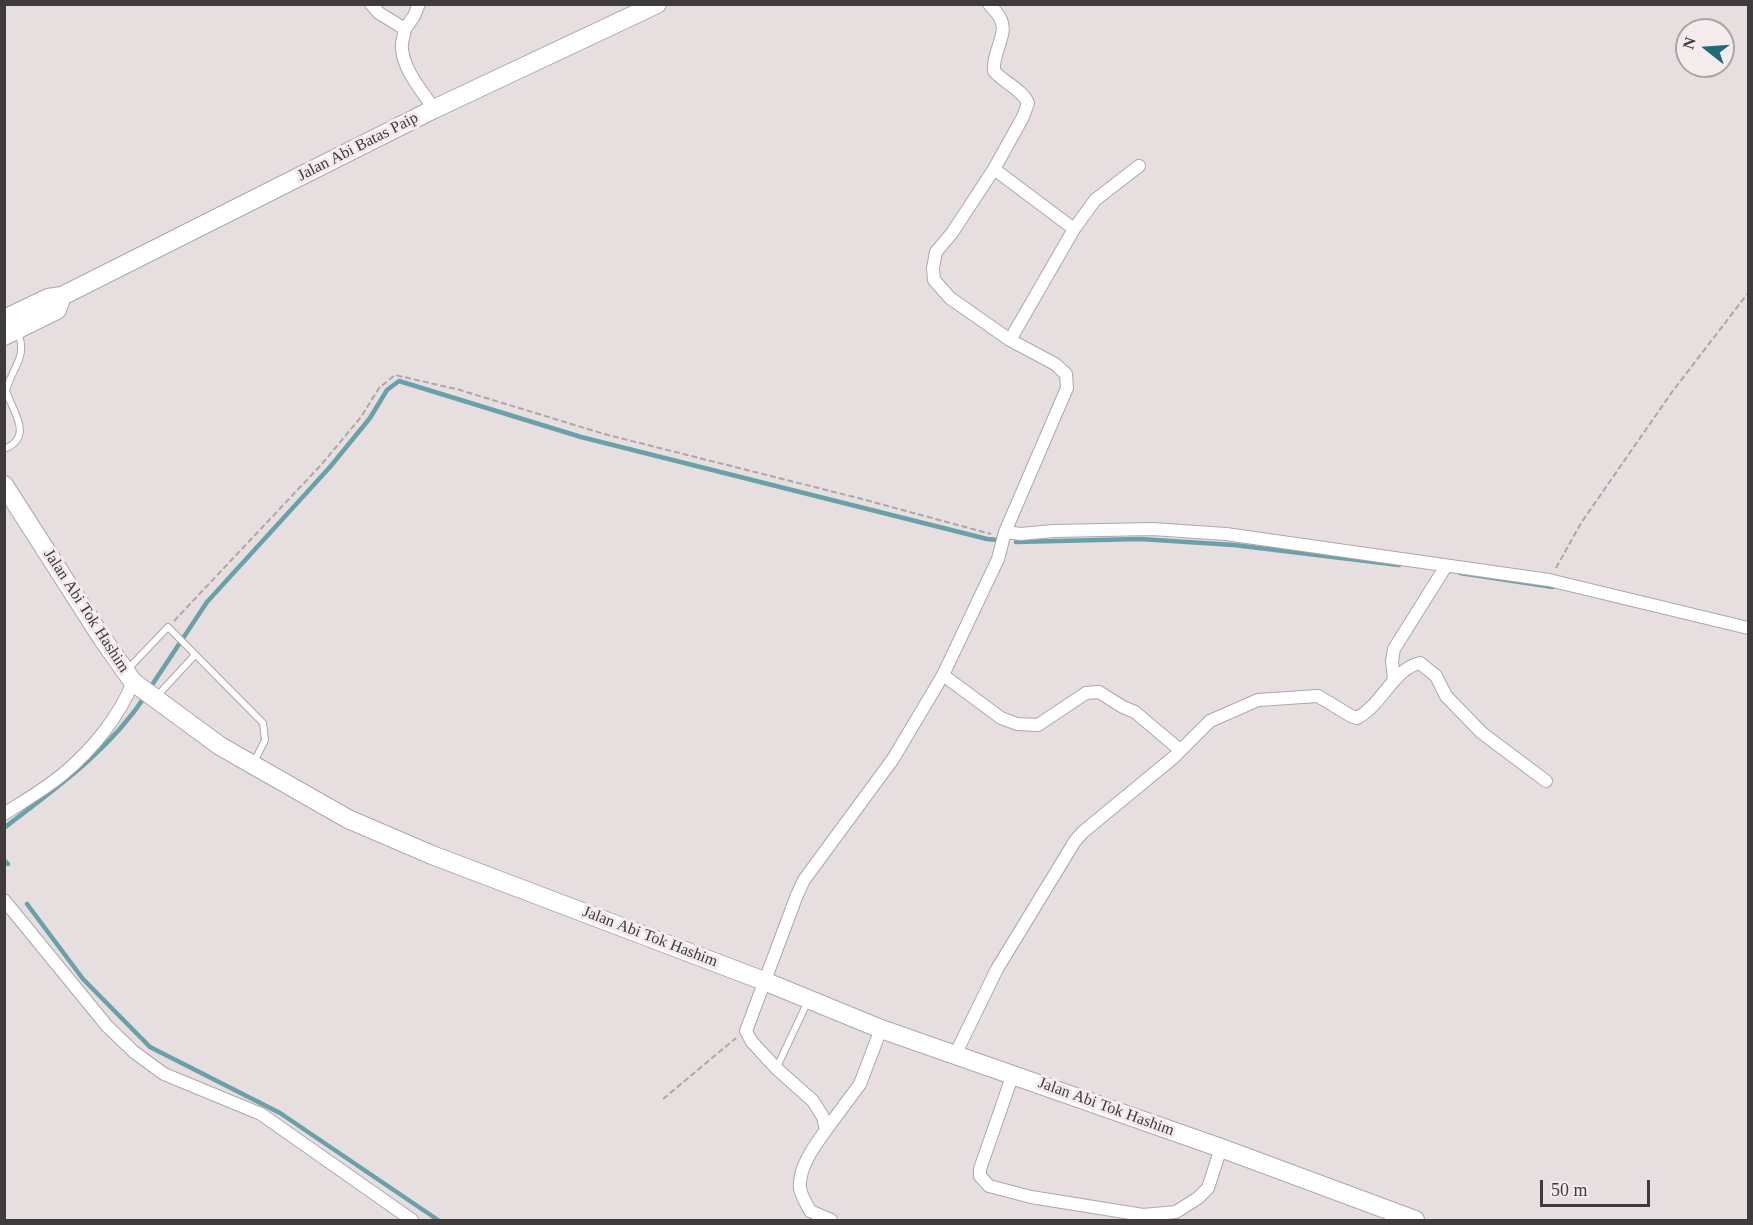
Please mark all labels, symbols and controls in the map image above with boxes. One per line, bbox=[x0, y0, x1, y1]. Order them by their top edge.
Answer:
north arrow bbox=[1675, 18, 1735, 78]
text: N bbox=[1679, 35, 1699, 51]
street label: Jalan Abi Batas Paip bbox=[294, 108, 422, 186]
street label: Jalan Abi Tok Hashim bbox=[39, 546, 133, 676]
street label: Jalan Abi Tok Hashim bbox=[580, 902, 720, 972]
street label: Jalan Abi Tok Hashim bbox=[1035, 1073, 1177, 1141]
scale bar bbox=[1543, 1168, 1652, 1206]
text: 50 m bbox=[1551, 1180, 1588, 1200]

